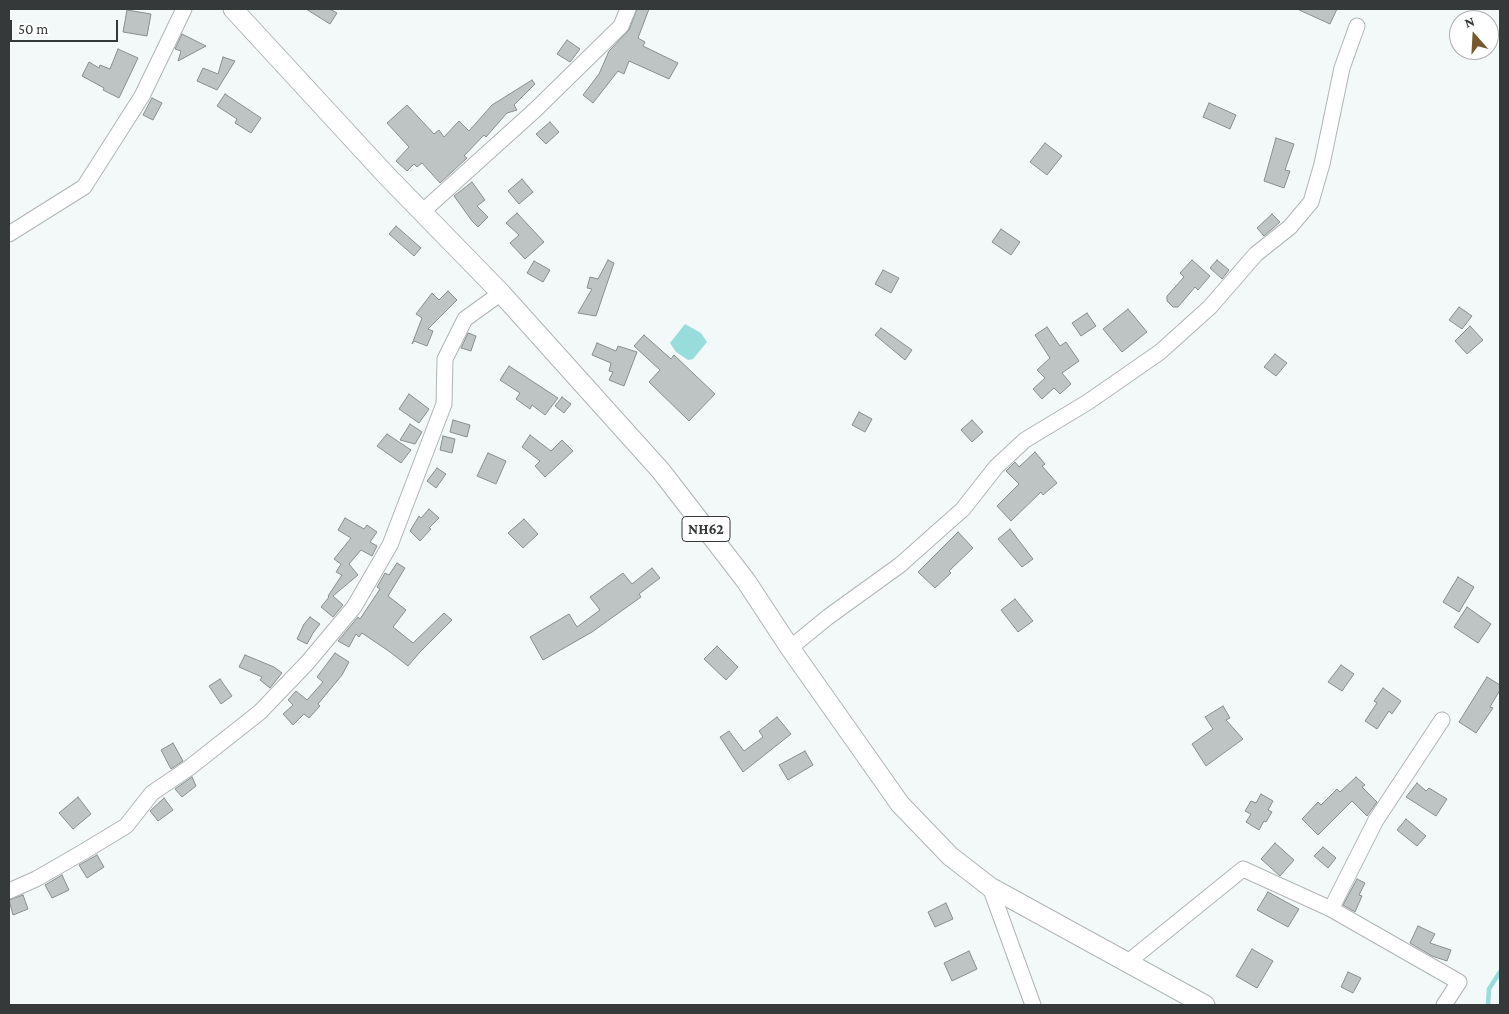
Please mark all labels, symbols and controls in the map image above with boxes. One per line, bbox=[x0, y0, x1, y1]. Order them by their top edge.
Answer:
scale bar bbox=[12, 10, 120, 42]
north arrow bbox=[1449, 10, 1499, 60]
text: N bbox=[1462, 13, 1477, 31]
text: 50 m bbox=[18, 21, 48, 37]
road number: NH62 bbox=[682, 516, 730, 542]

